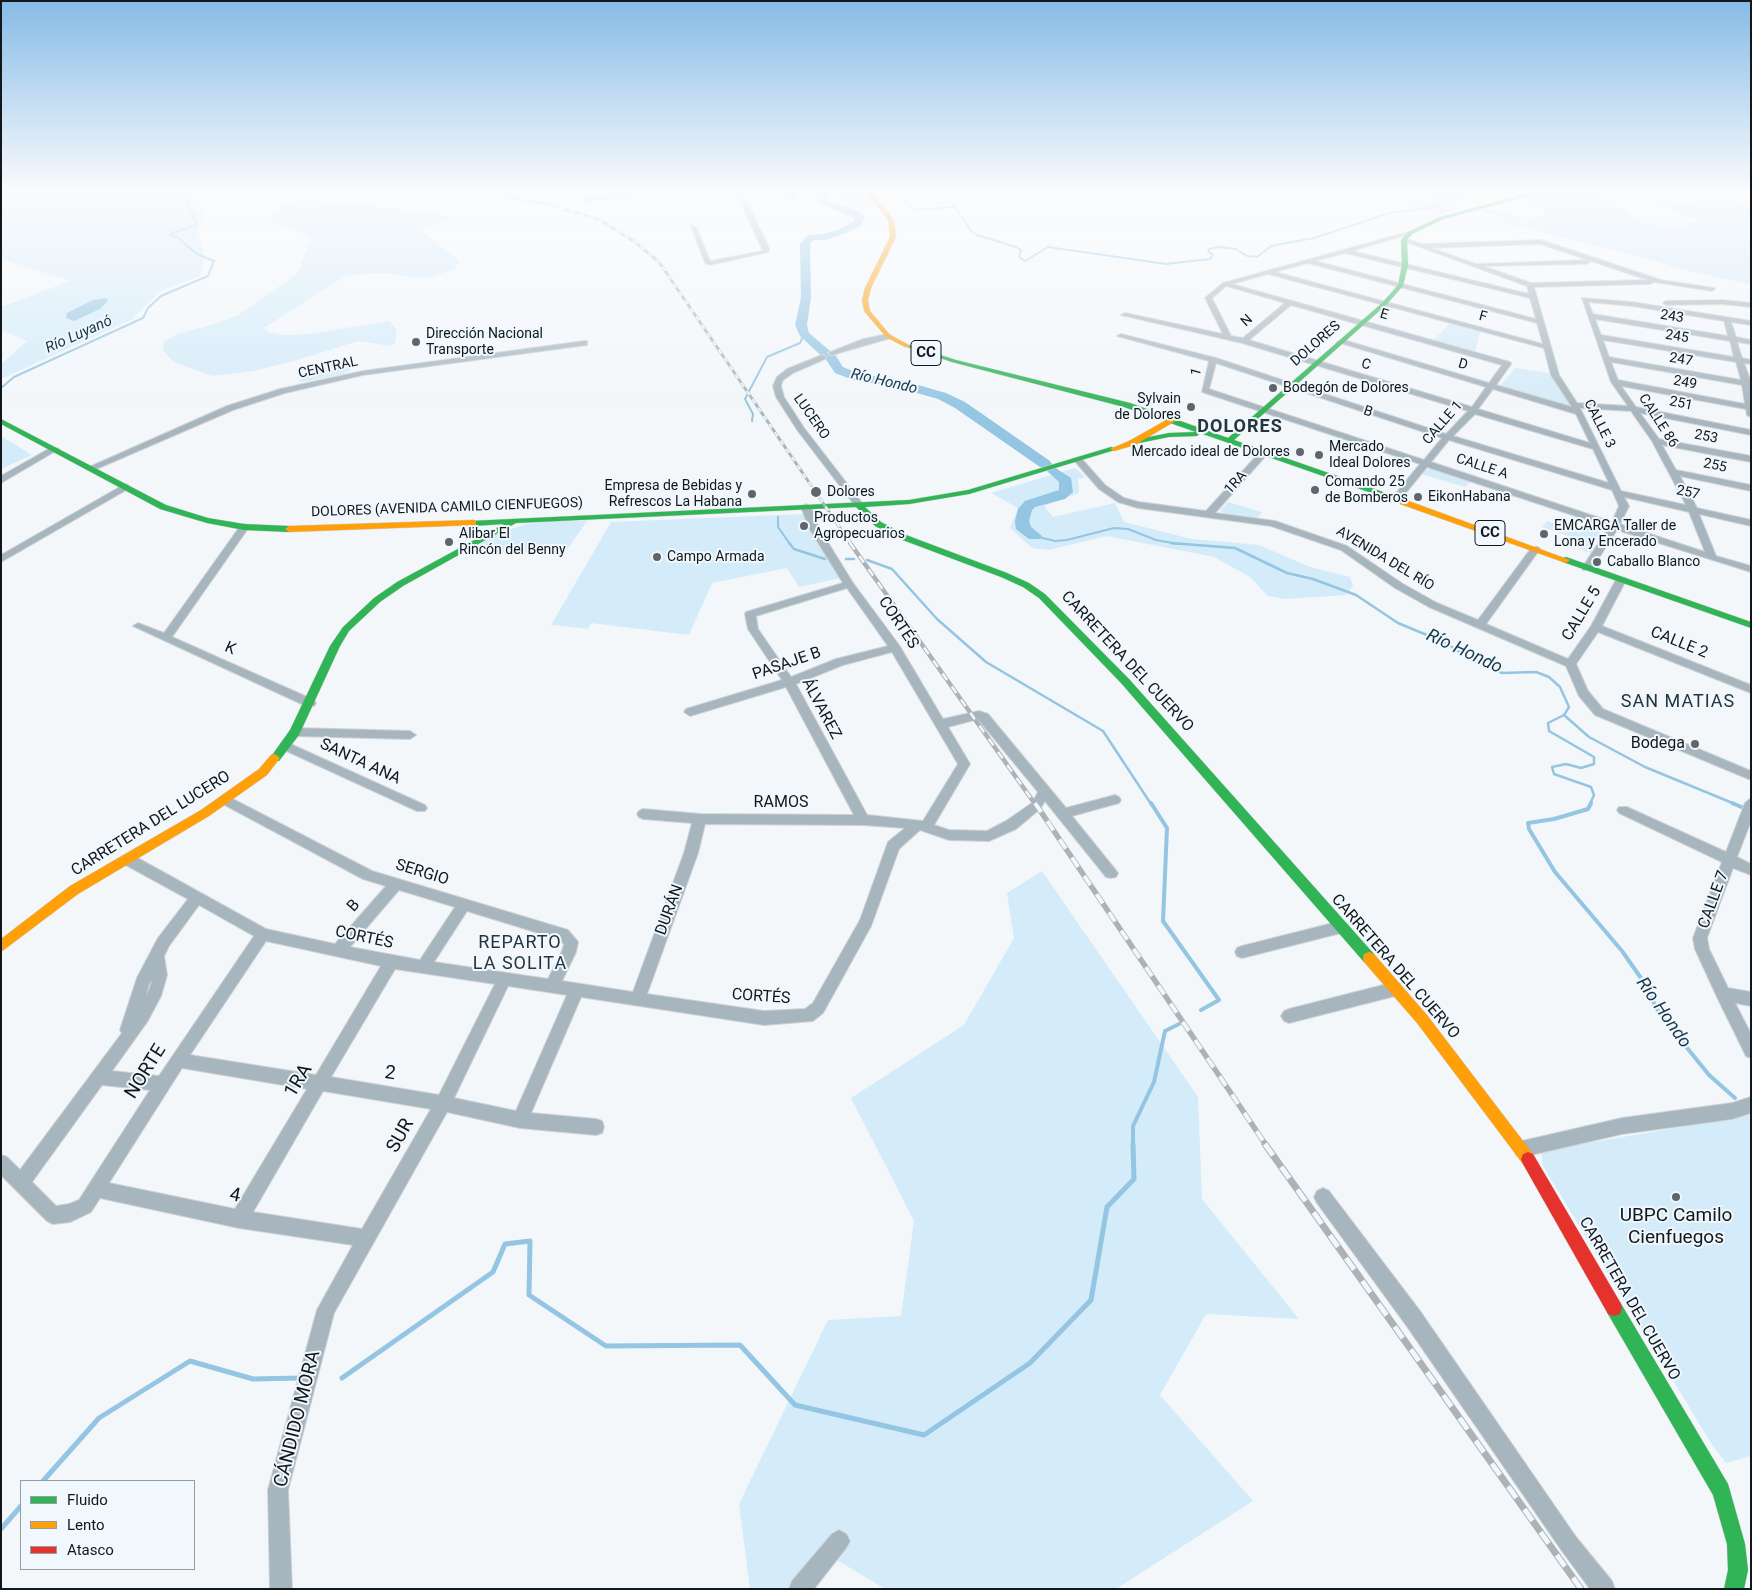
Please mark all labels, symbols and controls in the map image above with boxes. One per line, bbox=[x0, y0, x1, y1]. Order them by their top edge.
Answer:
street label: E bbox=[1378, 306, 1390, 324]
street label: 243 bbox=[1659, 307, 1685, 327]
street label: F bbox=[1477, 308, 1489, 326]
street label: N bbox=[1238, 311, 1256, 331]
water label: Río Luyanó bbox=[43, 312, 115, 358]
street label: DOLORES bbox=[1288, 318, 1344, 370]
place label: Dirección Nacional Transporte bbox=[426, 326, 543, 358]
street label: 245 bbox=[1664, 327, 1690, 347]
marker: Dirección Nacional Transporte bbox=[410, 336, 422, 348]
road number: CC bbox=[911, 340, 941, 366]
street label: 247 bbox=[1668, 350, 1694, 370]
street label: CENTRAL bbox=[297, 353, 359, 383]
street label: C bbox=[1359, 356, 1373, 374]
street label: D bbox=[1456, 356, 1470, 374]
water label: Río Hondo bbox=[849, 366, 919, 398]
street label: 1 bbox=[1188, 366, 1206, 378]
street label: 249 bbox=[1672, 373, 1698, 393]
place label: Bodegón de Dolores bbox=[1283, 380, 1409, 396]
marker: Bodegón de Dolores bbox=[1267, 382, 1279, 394]
street label: LUCERO bbox=[789, 391, 833, 443]
place label: Sylvain de Dolores bbox=[1114, 391, 1181, 424]
street label: CALLE 86 bbox=[1634, 391, 1682, 451]
street label: 251 bbox=[1668, 393, 1694, 415]
street label: CALLE 3 bbox=[1580, 397, 1618, 451]
street label: CALLE 1 bbox=[1419, 398, 1467, 448]
marker: Sylvain de Dolores bbox=[1185, 401, 1197, 413]
street label: B bbox=[1361, 403, 1375, 421]
district label: DOLORES bbox=[1196, 416, 1284, 438]
street label: 253 bbox=[1693, 427, 1719, 447]
place label: Mercado Ideal Dolores bbox=[1329, 439, 1410, 472]
place label: Mercado ideal de Dolores bbox=[1132, 444, 1290, 460]
marker: Mercado ideal de Dolores bbox=[1294, 446, 1306, 458]
marker: Mercado Ideal Dolores bbox=[1313, 449, 1325, 461]
street label: CALLE A bbox=[1454, 451, 1510, 483]
street label: 255 bbox=[1702, 455, 1728, 477]
street label: 1RA bbox=[1221, 468, 1251, 498]
place label: Comando 25 de Bomberos bbox=[1325, 474, 1408, 507]
place label: Empresa de Bebidas y Refrescos La Habana bbox=[605, 478, 742, 511]
street label: 257 bbox=[1675, 482, 1701, 504]
place label: Dolores bbox=[827, 484, 875, 500]
marker: Comando 25 de Bomberos bbox=[1309, 484, 1321, 496]
marker: Dolores bbox=[809, 485, 823, 499]
marker: Empresa de Bebidas y Refrescos La Habana bbox=[746, 488, 758, 500]
place label: EikonHabana bbox=[1428, 489, 1511, 505]
marker: EikonHabana bbox=[1412, 491, 1424, 503]
street label: DOLORES (AVENIDA CAMILO CIENFUEGOS) bbox=[311, 495, 583, 521]
place label: Productos Agropecuarios bbox=[814, 510, 905, 542]
place label: EMCARGA Taller de Lona y Encerado bbox=[1554, 518, 1676, 550]
marker: Productos Agropecuarios bbox=[798, 520, 810, 532]
road number: CC bbox=[1475, 520, 1505, 546]
street label: AVENIDA DEL RÍO bbox=[1333, 523, 1437, 595]
place label: Alibar El Rincón del Benny bbox=[459, 526, 566, 558]
marker: EMCARGA Taller de Lona y Encerado bbox=[1538, 528, 1550, 540]
marker: Alibar El Rincón del Benny bbox=[443, 536, 455, 548]
place label: Campo Armada bbox=[667, 549, 765, 565]
marker: Campo Armada bbox=[651, 551, 663, 563]
place label: Caballo Blanco bbox=[1607, 554, 1700, 570]
marker: Caballo Blanco bbox=[1591, 556, 1603, 568]
street label: CALLE 5 bbox=[1558, 583, 1606, 645]
street label: CARRETERA DEL CUERVO bbox=[1057, 588, 1197, 736]
street label: CORTÉS bbox=[874, 593, 922, 653]
street label: CALLE 2 bbox=[1648, 623, 1710, 663]
water label: Río Hondo bbox=[1423, 625, 1505, 679]
street label: K bbox=[222, 638, 238, 660]
street label: PASAJE B bbox=[750, 643, 824, 685]
street label: ÁLVAREZ bbox=[797, 675, 845, 743]
district label: SAN MATIAS bbox=[1620, 691, 1736, 713]
place label: Bodega bbox=[1631, 734, 1685, 754]
street label: SANTA ANA bbox=[317, 735, 403, 789]
marker: Bodega bbox=[1689, 738, 1701, 750]
street label: CARRETERA DEL LUCERO bbox=[68, 767, 234, 881]
street label: RAMOS bbox=[754, 793, 808, 813]
street label: SERGIO bbox=[393, 856, 451, 890]
street label: CALLE 7 bbox=[1695, 868, 1733, 932]
street label: DURÁN bbox=[652, 882, 688, 938]
street label: CARRETERA DEL CUERVO bbox=[1327, 891, 1463, 1043]
street label: B bbox=[343, 896, 365, 916]
street label: CORTÉS bbox=[333, 922, 395, 954]
district label: REPARTO LA SOLITA bbox=[472, 932, 568, 974]
water label: Río Hondo bbox=[1631, 974, 1695, 1052]
street label: CORTÉS bbox=[731, 985, 791, 1009]
street label: NORTE bbox=[121, 1041, 171, 1103]
street label: 1RA bbox=[280, 1060, 318, 1102]
street label: 2 bbox=[383, 1062, 397, 1086]
street label: SUR bbox=[382, 1115, 420, 1157]
street label: 4 bbox=[228, 1184, 242, 1208]
marker: UBPC Camilo Cienfuegos bbox=[1670, 1191, 1682, 1203]
place label: UBPC Camilo Cienfuegos bbox=[1620, 1205, 1732, 1249]
street label: CARRETERA DEL CUERVO bbox=[1574, 1214, 1684, 1384]
street label: CÁNDIDO MORA bbox=[270, 1348, 326, 1490]
legend bbox=[20, 1480, 195, 1570]
text: Fluido bbox=[67, 1491, 108, 1509]
text: Lento bbox=[67, 1516, 105, 1534]
text: Atasco bbox=[67, 1541, 114, 1559]

